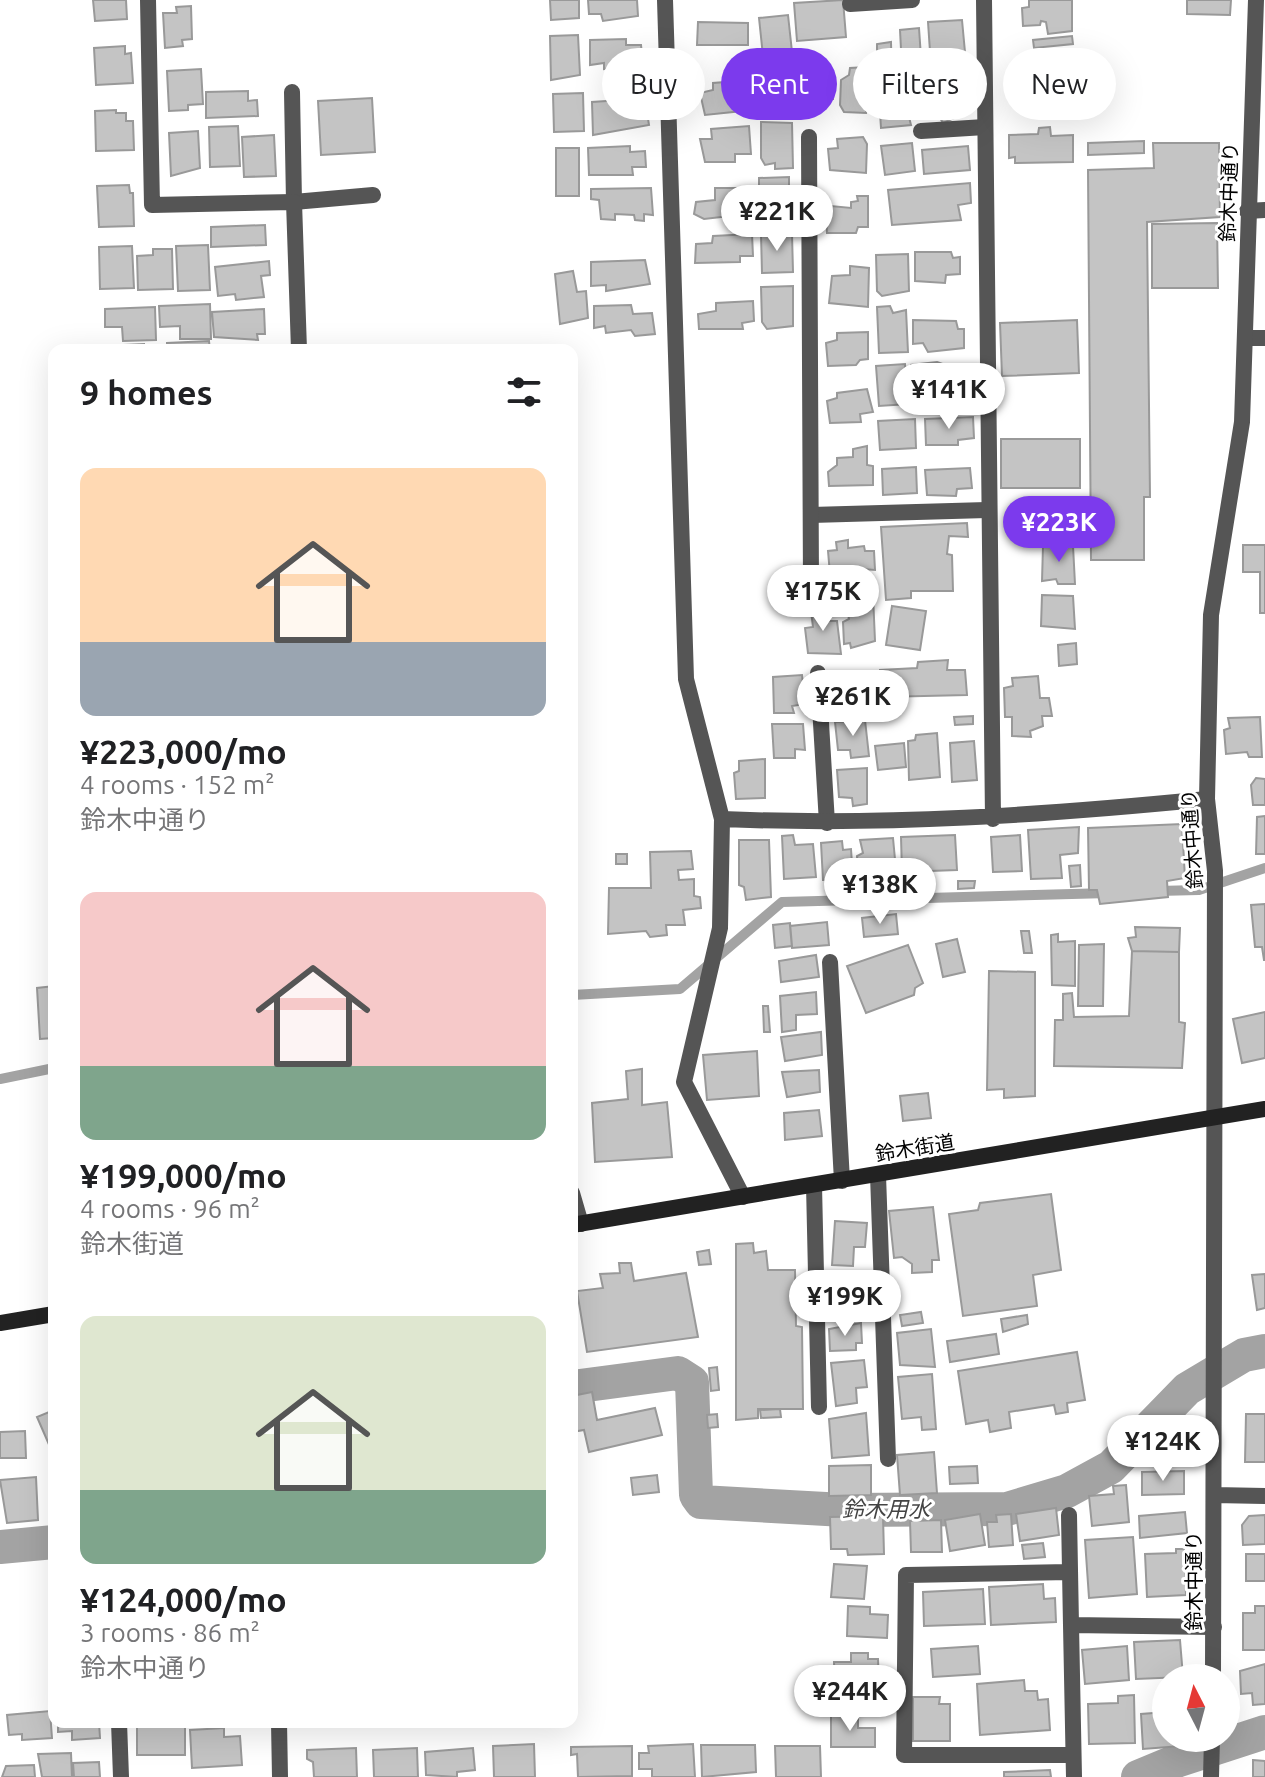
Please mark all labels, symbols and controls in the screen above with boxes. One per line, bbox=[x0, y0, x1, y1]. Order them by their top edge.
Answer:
chip: Buy bbox=[602, 48, 705, 120]
chip: Rent bbox=[721, 48, 837, 120]
chip: Filters bbox=[853, 48, 987, 120]
chip: New bbox=[1003, 48, 1116, 120]
street label: 鈴木中通り bbox=[1215, 142, 1242, 242]
pin: ¥221K bbox=[721, 185, 833, 253]
text: ¥221K bbox=[739, 196, 815, 225]
pin: ¥141K bbox=[893, 363, 1005, 431]
icon: filters bbox=[502, 370, 546, 414]
text: 9 homes bbox=[80, 373, 213, 411]
text: ¥141K bbox=[911, 374, 987, 403]
pin: ¥223K bbox=[1003, 496, 1115, 564]
text: ¥223K bbox=[1021, 507, 1097, 536]
icon: home bbox=[241, 520, 385, 664]
pin: ¥175K bbox=[767, 565, 879, 633]
text: ¥175K bbox=[785, 576, 861, 605]
pin: ¥261K bbox=[797, 670, 909, 738]
text: ¥261K bbox=[815, 681, 891, 710]
text: ¥223,000/mo bbox=[80, 732, 287, 770]
text: 4 rooms · 152 m² bbox=[80, 770, 275, 799]
street label: 鈴木中通り bbox=[1177, 788, 1206, 890]
text: 鈴木中通り bbox=[80, 805, 210, 834]
pin: ¥138K bbox=[824, 858, 936, 926]
text: ¥138K bbox=[842, 869, 918, 898]
icon: home bbox=[241, 944, 385, 1088]
street label: 鈴木街道 bbox=[874, 1130, 956, 1165]
text: ¥199,000/mo bbox=[80, 1156, 287, 1194]
text: 4 rooms · 96 m² bbox=[80, 1194, 260, 1223]
text: 鈴木街道 bbox=[80, 1229, 184, 1258]
pin: ¥199K bbox=[789, 1270, 901, 1338]
text: ¥199K bbox=[807, 1281, 883, 1310]
icon: home bbox=[241, 1368, 385, 1512]
pin: ¥124K bbox=[1107, 1415, 1219, 1483]
text: ¥124K bbox=[1125, 1426, 1201, 1455]
water label: 鈴木用水 bbox=[842, 1496, 932, 1521]
street label: 鈴木中通り bbox=[1182, 1531, 1205, 1631]
text: ¥124,000/mo bbox=[80, 1580, 287, 1618]
text: 3 rooms · 86 m² bbox=[80, 1618, 260, 1647]
text: 鈴木中通り bbox=[80, 1653, 210, 1682]
north arrow bbox=[1152, 1664, 1240, 1752]
map controls bbox=[1152, 1664, 1240, 1752]
pin: ¥244K bbox=[794, 1665, 906, 1733]
text: ¥244K bbox=[812, 1676, 888, 1705]

